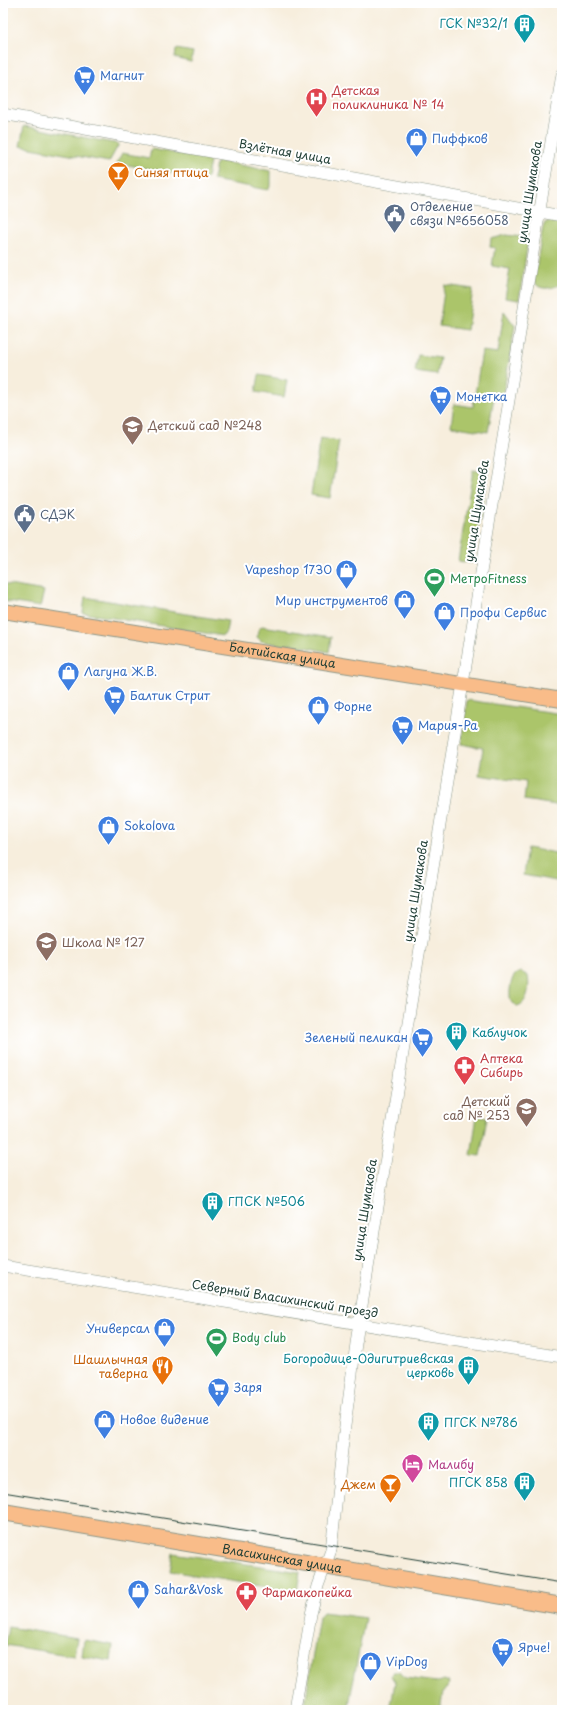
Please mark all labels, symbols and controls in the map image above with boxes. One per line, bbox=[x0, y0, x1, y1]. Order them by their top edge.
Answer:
building icon: ГСК №32/1 bbox=[511, 11, 537, 44]
place label: ГСК №32/1 bbox=[440, 14, 508, 32]
supermarket icon: Магнит bbox=[71, 63, 97, 96]
place label: Магнит bbox=[100, 66, 145, 84]
place label: Детская поликлиника № 14 bbox=[331, 81, 445, 113]
hospital icon: Детская поликлиника № 14 bbox=[304, 85, 330, 118]
shop icon: Пиффков bbox=[403, 126, 429, 159]
place label: Пиффков bbox=[432, 129, 488, 147]
street label: Взлётная улица bbox=[238, 134, 333, 168]
street label: улица Шумакова bbox=[512, 139, 546, 244]
bar icon: Синяя птица bbox=[105, 160, 131, 193]
place label: Синяя птица bbox=[134, 163, 209, 181]
place label: Отделение связи №656058 bbox=[410, 197, 509, 229]
public building icon: Отделение связи №656058 bbox=[382, 201, 408, 234]
supermarket icon: Монетка bbox=[427, 384, 453, 417]
place label: Монетка bbox=[456, 387, 508, 405]
school or university icon: Детский сад №248 bbox=[119, 413, 145, 446]
place label: Детский сад №248 bbox=[147, 416, 262, 434]
street label: улица Шумакова bbox=[459, 458, 493, 563]
public building icon: СДЭК bbox=[12, 502, 38, 535]
place label: СДЭК bbox=[40, 505, 75, 523]
shop icon: Vapeshop 1730 bbox=[334, 557, 360, 590]
place label: Vapeshop 1730 bbox=[245, 560, 332, 578]
sports icon: МетроFitness bbox=[421, 566, 447, 599]
place label: МетроFitness bbox=[450, 569, 527, 587]
shop icon: Мир инструментов bbox=[391, 588, 417, 621]
place label: Мир инструментов bbox=[275, 591, 388, 609]
shop icon: Профи Сервис bbox=[431, 600, 457, 633]
place label: Профи Сервис bbox=[460, 603, 547, 621]
street label: Балтийская улица bbox=[228, 637, 338, 672]
shop icon: Лагуна Ж.В. bbox=[56, 659, 82, 692]
place label: Лагуна Ж.В. bbox=[84, 662, 157, 680]
supermarket icon: Балтик Стрит bbox=[101, 683, 127, 716]
place label: Балтик Стрит bbox=[130, 686, 211, 704]
shop icon: Форне bbox=[306, 694, 332, 727]
place label: Форне bbox=[334, 697, 372, 715]
supermarket icon: Мария-Ра bbox=[390, 713, 416, 746]
place label: Мария-Ра bbox=[418, 716, 478, 734]
shop icon: Sokolova bbox=[95, 813, 121, 846]
place label: Sokolova bbox=[124, 816, 176, 834]
street label: улица Шумакова bbox=[398, 838, 432, 943]
school or university icon: Школа № 127 bbox=[33, 930, 59, 963]
place label: Школа № 127 bbox=[62, 933, 145, 951]
building icon: Каблучок bbox=[443, 1020, 469, 1053]
place label: Каблучок bbox=[472, 1023, 528, 1041]
supermarket icon: Зеленый пеликан bbox=[410, 1025, 436, 1058]
place label: Зеленый пеликан bbox=[305, 1028, 408, 1046]
place label: Аптека Сибирь bbox=[480, 1049, 524, 1081]
pharmacy icon: Аптека Сибирь bbox=[451, 1053, 477, 1086]
place label: Детский сад № 253 bbox=[443, 1092, 510, 1124]
school or university icon: Детский сад № 253 bbox=[513, 1096, 539, 1129]
street label: улица Шумакова bbox=[347, 1157, 381, 1262]
building icon: ГПСК №506 bbox=[199, 1189, 225, 1222]
place label: ГПСК №506 bbox=[228, 1192, 305, 1210]
street label: Северный Власихинский проезд bbox=[191, 1274, 380, 1322]
shop icon: Универсал bbox=[152, 1316, 178, 1349]
place label: Универсал bbox=[86, 1319, 150, 1337]
sports icon: Body club bbox=[204, 1325, 230, 1358]
place label: Body club bbox=[232, 1328, 286, 1346]
place label: Богородице-Одигитриевская церковь bbox=[283, 1349, 454, 1381]
place label: Шашлычная таверна bbox=[73, 1350, 149, 1382]
building icon: Богородице-Одигитриевская церковь bbox=[456, 1353, 482, 1386]
restaurant icon: Шашлычная таверна bbox=[150, 1354, 176, 1387]
supermarket icon: Заря bbox=[206, 1375, 232, 1408]
place label: Заря bbox=[234, 1378, 262, 1396]
shop icon: Новое видение bbox=[92, 1407, 118, 1440]
place label: Новое видение bbox=[120, 1410, 209, 1428]
building icon: ПГСК №786 bbox=[416, 1410, 442, 1443]
place label: ПГСК №786 bbox=[444, 1413, 518, 1431]
hotel icon: Малибу bbox=[400, 1452, 426, 1485]
place label: Малибу bbox=[428, 1455, 474, 1473]
building icon: ПГСК 858 bbox=[511, 1470, 537, 1503]
bar icon: Джем bbox=[378, 1472, 404, 1505]
place label: ПГСК 858 bbox=[449, 1473, 508, 1491]
place label: Джем bbox=[340, 1475, 376, 1493]
street label: Власихинская улица bbox=[221, 1539, 344, 1577]
shop icon: Sahar&Vosk bbox=[126, 1577, 152, 1610]
place label: Sahar&Vosk bbox=[154, 1580, 223, 1598]
pharmacy icon: Фармакопейка bbox=[234, 1580, 260, 1613]
place label: Фармакопейка bbox=[262, 1583, 352, 1601]
supermarket icon: Ярче! bbox=[489, 1635, 515, 1668]
place label: Ярче! bbox=[517, 1638, 550, 1656]
shop icon: VipDog bbox=[357, 1649, 383, 1682]
place label: VipDog bbox=[386, 1652, 428, 1670]

